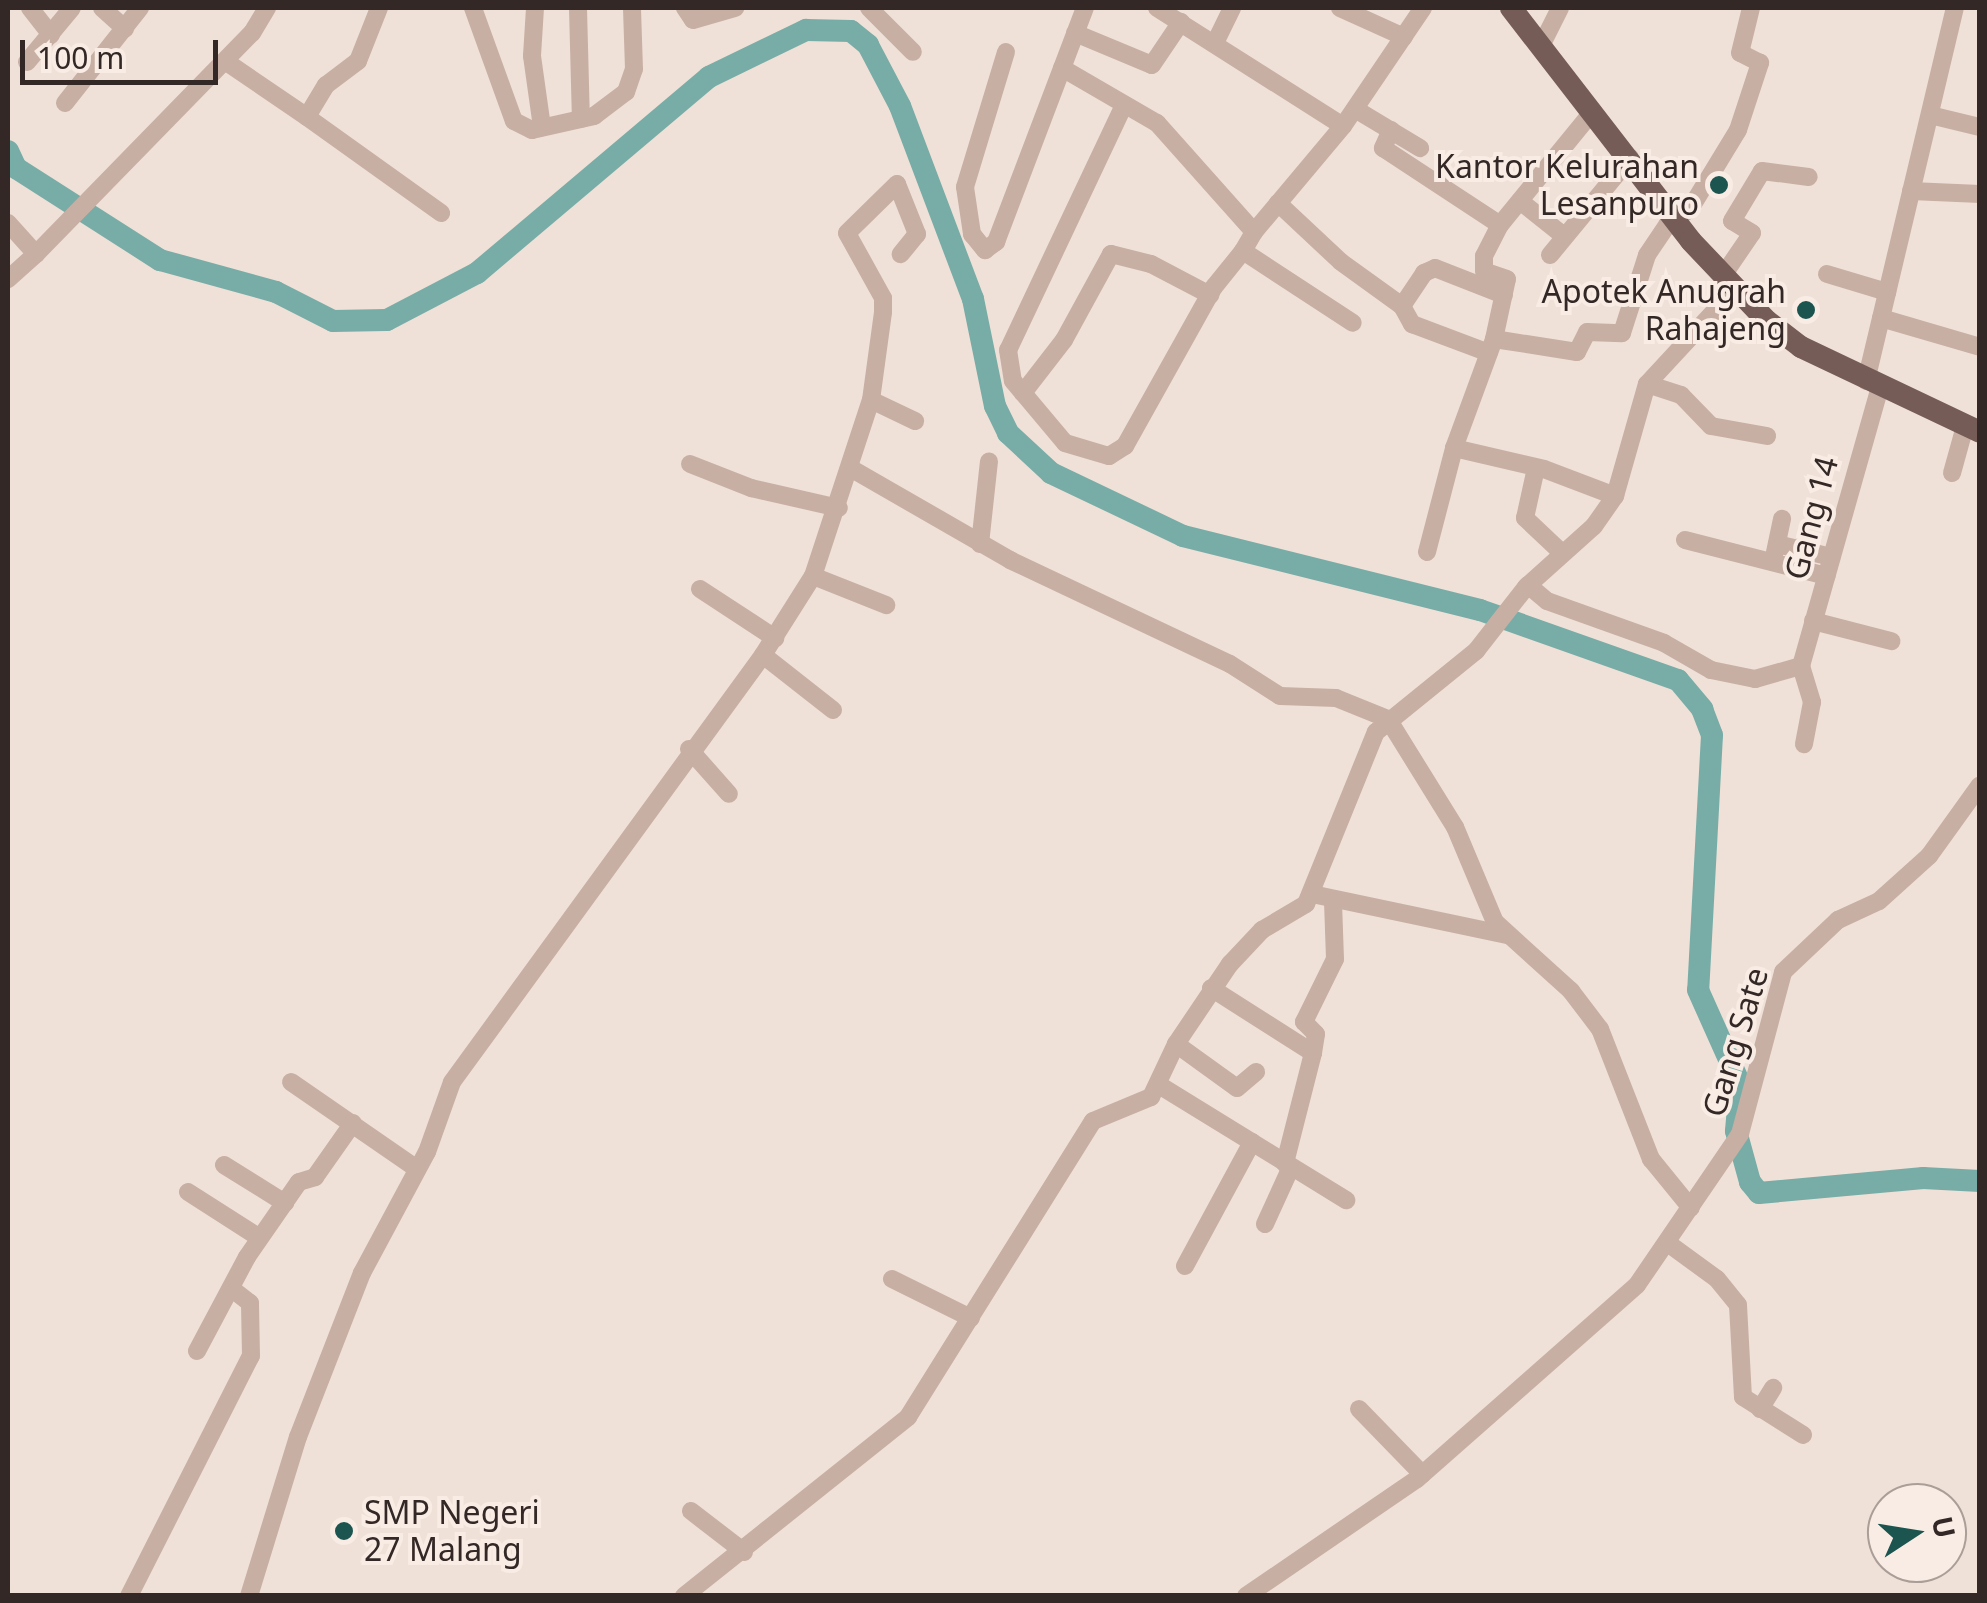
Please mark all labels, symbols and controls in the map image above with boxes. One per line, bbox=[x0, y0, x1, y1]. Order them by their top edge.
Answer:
scale bar bbox=[25, 20, 222, 82]
text: 100 m bbox=[37, 37, 124, 78]
place label: Kantor Kelurahan Lesanpuro bbox=[1435, 148, 1699, 223]
marker: Kantor Kelurahan Lesanpuro bbox=[1708, 174, 1730, 196]
place label: Apotek Anugrah Rahajeng bbox=[1542, 273, 1786, 348]
marker: Apotek Anugrah Rahajeng bbox=[1795, 299, 1817, 321]
street label: Gang 14 bbox=[1776, 452, 1846, 584]
street label: Gang Sate bbox=[1694, 963, 1776, 1121]
north arrow bbox=[1867, 1483, 1967, 1583]
place label: SMP Negeri 27 Malang bbox=[364, 1494, 540, 1569]
text: U bbox=[1924, 1513, 1965, 1541]
marker: SMP Negeri 27 Malang bbox=[333, 1520, 355, 1542]

